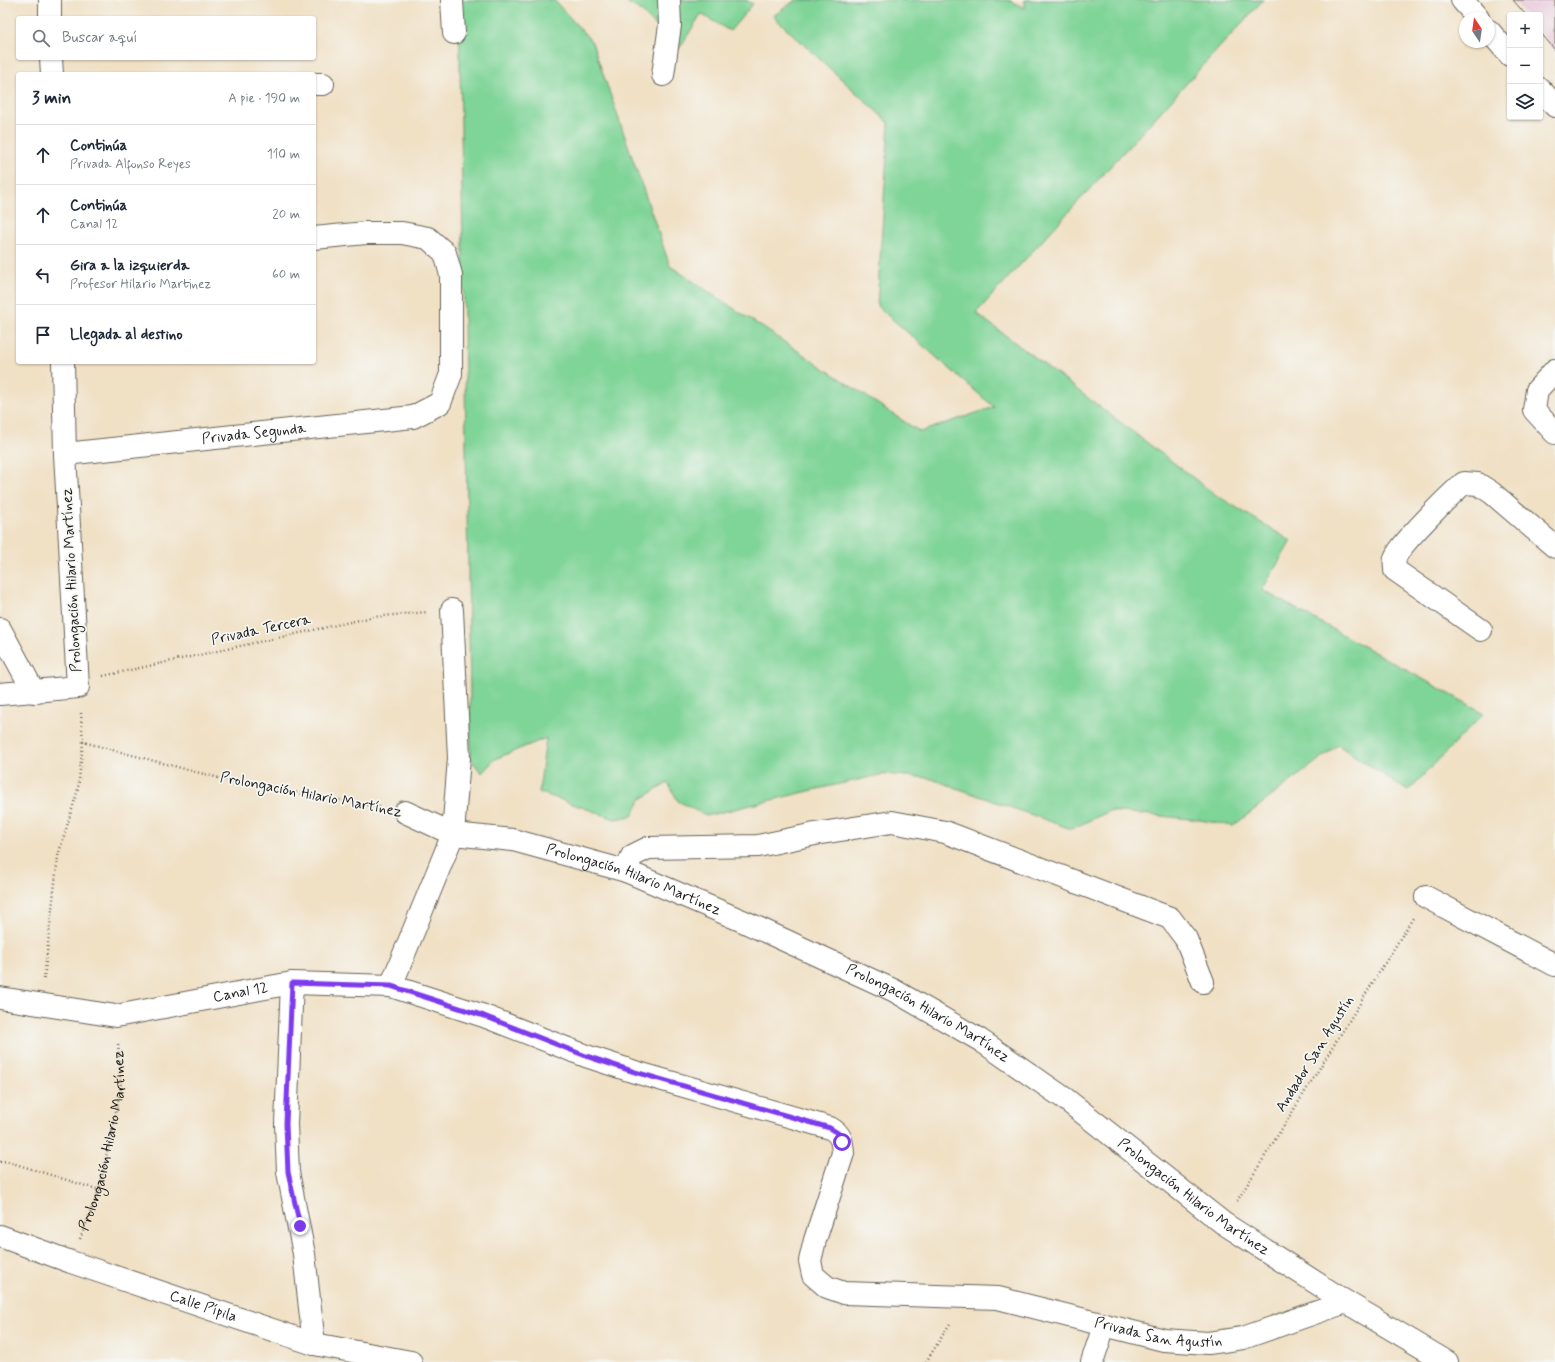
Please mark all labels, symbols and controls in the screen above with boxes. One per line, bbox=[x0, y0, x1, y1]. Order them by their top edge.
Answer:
north arrow bbox=[1459, 12, 1495, 48]
map controls bbox=[1507, 12, 1543, 120]
button: + bbox=[1507, 12, 1543, 48]
search box bbox=[16, 16, 316, 60]
icon: search bbox=[30, 27, 52, 49]
text: Buscar aquí bbox=[62, 28, 137, 48]
button: − bbox=[1507, 48, 1543, 84]
button: layers bbox=[1507, 84, 1543, 120]
text: 3 min bbox=[32, 87, 71, 109]
text: A pie · 190 m bbox=[228, 90, 300, 107]
text: Continúa bbox=[70, 136, 127, 156]
icon: ahead bbox=[32, 144, 54, 166]
text: 110 m bbox=[267, 146, 300, 163]
text: Privada Alfonso Reyes bbox=[70, 156, 191, 173]
text: Continúa bbox=[70, 196, 127, 216]
icon: ahead bbox=[32, 204, 54, 226]
text: 20 m bbox=[272, 206, 300, 223]
text: Canal 12 bbox=[70, 216, 118, 233]
text: Gira a la izquierda bbox=[70, 256, 189, 276]
icon: left bbox=[32, 264, 54, 286]
text: 60 m bbox=[272, 266, 300, 283]
text: Profesor Hilario Martinez bbox=[70, 276, 211, 293]
icon: arrive bbox=[32, 324, 54, 346]
text: Llegada al destino bbox=[70, 325, 183, 345]
street label: Privada Segunda bbox=[201, 418, 308, 449]
street label: Prolongación Hilario Martínez bbox=[57, 487, 88, 673]
street label: Privada Tercera bbox=[209, 609, 314, 650]
street label: Prolongación Hilario Martínez bbox=[218, 768, 404, 823]
street label: Prolongación Hilario Martínez bbox=[544, 839, 724, 920]
street label: Prolongación Hilario Martínez bbox=[842, 960, 1013, 1067]
street label: Canal 12 bbox=[211, 978, 270, 1008]
street label: Andador San Agustín bbox=[1271, 992, 1359, 1116]
street label: Prolongación Hilario Martínez bbox=[74, 1050, 131, 1234]
route start bbox=[833, 1133, 851, 1151]
street label: Prolongación Hilario Martínez bbox=[1113, 1134, 1273, 1260]
route end bbox=[291, 1217, 309, 1235]
street label: Calle Pípila bbox=[167, 1286, 239, 1327]
street label: Privada San Agustín bbox=[1092, 1313, 1223, 1353]

